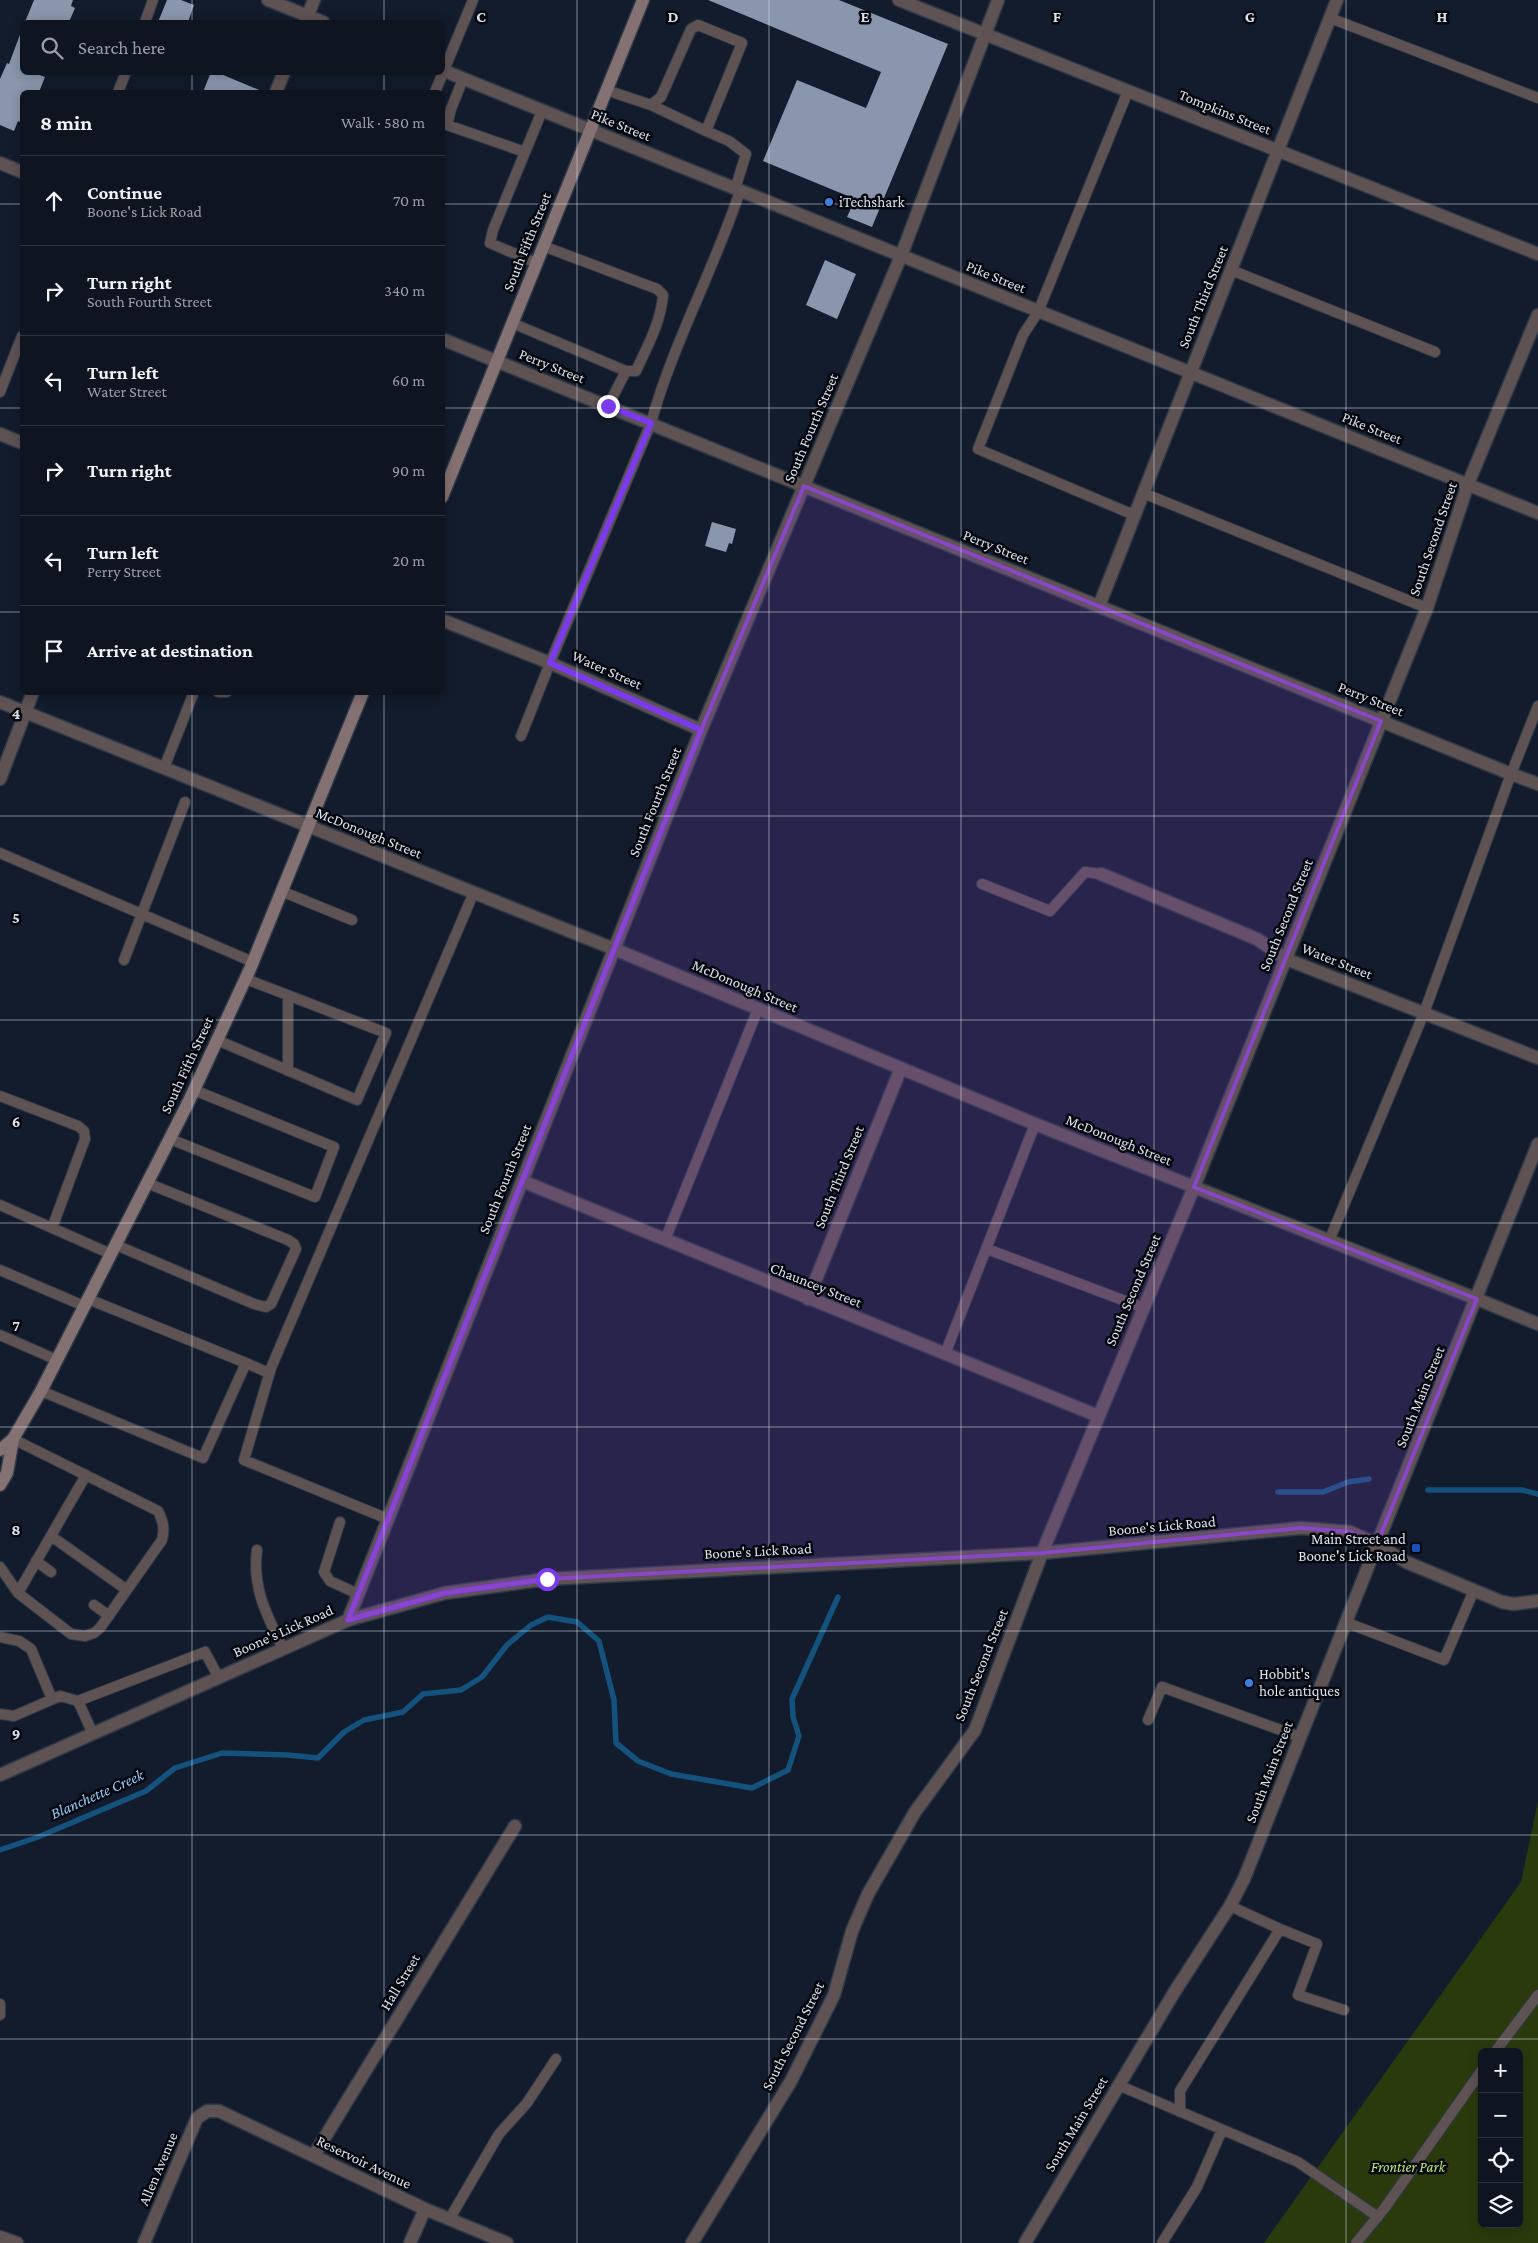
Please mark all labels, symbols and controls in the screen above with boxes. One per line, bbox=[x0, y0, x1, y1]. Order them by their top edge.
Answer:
text: C bbox=[476, 8, 486, 25]
text: D bbox=[667, 8, 679, 25]
text: E bbox=[860, 8, 870, 25]
text: F bbox=[1053, 8, 1062, 25]
text: G bbox=[1245, 8, 1255, 25]
text: H bbox=[1437, 8, 1448, 25]
search box bbox=[20, 20, 445, 75]
icon: search bbox=[38, 34, 66, 62]
text: Search here bbox=[78, 37, 165, 58]
street label: Tompkins Street bbox=[1176, 86, 1274, 139]
street label: Pike Street bbox=[589, 106, 654, 145]
text: 8 min bbox=[40, 111, 92, 135]
text: Walk · 580 m bbox=[341, 114, 425, 131]
text: Continue bbox=[87, 182, 162, 203]
icon: ahead bbox=[40, 187, 68, 215]
street label: South Fifth Street bbox=[500, 189, 554, 294]
text: 70 m bbox=[393, 192, 425, 209]
place label: iTechshark bbox=[839, 194, 905, 210]
marker: iTechshark bbox=[823, 196, 835, 208]
text: Boone's Lick Road bbox=[87, 203, 202, 220]
street label: South Third Street bbox=[1175, 242, 1231, 351]
street label: Pike Street bbox=[964, 258, 1029, 297]
text: Turn right bbox=[87, 272, 172, 293]
icon: right bbox=[40, 277, 68, 305]
text: 340 m bbox=[384, 282, 425, 299]
text: South Fourth Street bbox=[87, 293, 212, 310]
street label: Perry Street bbox=[516, 346, 588, 388]
text: Turn left bbox=[87, 362, 159, 383]
icon: left bbox=[40, 367, 68, 395]
street label: South Fourth Street bbox=[781, 370, 842, 485]
text: 60 m bbox=[392, 372, 425, 389]
text: Water Street bbox=[87, 383, 167, 400]
route end bbox=[597, 395, 620, 418]
street label: Pike Street bbox=[1340, 409, 1405, 448]
icon: right bbox=[40, 457, 68, 485]
text: Turn right bbox=[87, 460, 172, 481]
text: 90 m bbox=[392, 462, 425, 479]
street label: South Second Street bbox=[1406, 479, 1460, 598]
street label: Perry Street bbox=[960, 527, 1032, 569]
text: Turn left bbox=[87, 542, 159, 563]
icon: left bbox=[40, 547, 68, 575]
text: 20 m bbox=[392, 552, 425, 569]
text: Perry Street bbox=[87, 563, 161, 580]
icon: arrive bbox=[40, 637, 68, 665]
text: Arrive at destination bbox=[87, 640, 253, 661]
street label: Water Street bbox=[570, 647, 645, 693]
street label: Perry Street bbox=[1335, 679, 1407, 721]
text: 4 bbox=[12, 705, 21, 722]
street label: South Fourth Street bbox=[626, 744, 685, 859]
street label: McDonough Street bbox=[313, 804, 425, 863]
street label: South Second Street bbox=[1256, 856, 1316, 973]
text: 5 bbox=[12, 909, 20, 926]
street label: Water Street bbox=[1299, 940, 1376, 983]
street label: McDonough Street bbox=[690, 957, 801, 1017]
street label: South Fifth Street bbox=[158, 1013, 217, 1116]
street label: McDonough Street bbox=[1063, 1111, 1175, 1170]
text: 6 bbox=[12, 1113, 20, 1130]
street label: South Fourth Street bbox=[476, 1121, 535, 1236]
street label: South Third Street bbox=[811, 1122, 867, 1231]
street label: South Second Street bbox=[1102, 1231, 1164, 1348]
street label: Chauncey Street bbox=[767, 1259, 865, 1312]
text: 7 bbox=[12, 1317, 20, 1334]
street label: South Main Street bbox=[1392, 1343, 1448, 1450]
street label: Boone's Lick Road bbox=[1108, 1513, 1217, 1539]
text: 8 bbox=[11, 1521, 21, 1538]
place label: Main Street and Boone's Lick Road bbox=[1298, 1531, 1406, 1564]
street label: Boone's Lick Road bbox=[704, 1540, 812, 1562]
marker: Main Street and Boone's Lick Road bbox=[1410, 1542, 1422, 1554]
route start bbox=[536, 1568, 559, 1591]
street label: Boone's Lick Road bbox=[231, 1602, 336, 1660]
street label: South Second Street bbox=[951, 1606, 1011, 1723]
place label: Hobbit's hole antiques bbox=[1259, 1666, 1340, 1700]
marker: Hobbit's hole antiques bbox=[1243, 1677, 1255, 1689]
street label: South Main Street bbox=[1242, 1718, 1296, 1825]
text: 9 bbox=[12, 1725, 20, 1742]
water label: Blanchette Creek bbox=[48, 1765, 147, 1822]
street label: Hall Street bbox=[377, 1950, 424, 2013]
street label: South Second Street bbox=[759, 1978, 828, 2093]
map controls bbox=[1478, 2048, 1523, 2228]
button: + bbox=[1478, 2048, 1523, 2093]
street label: South Main Street bbox=[1041, 2073, 1111, 2174]
button: − bbox=[1478, 2093, 1523, 2138]
street label: Allen Avenue bbox=[135, 2130, 181, 2208]
street label: Reservoir Avenue bbox=[314, 2132, 414, 2192]
button: locate bbox=[1478, 2138, 1523, 2183]
park label: Frontier Park bbox=[1371, 2159, 1447, 2175]
button: layers bbox=[1478, 2183, 1523, 2228]

